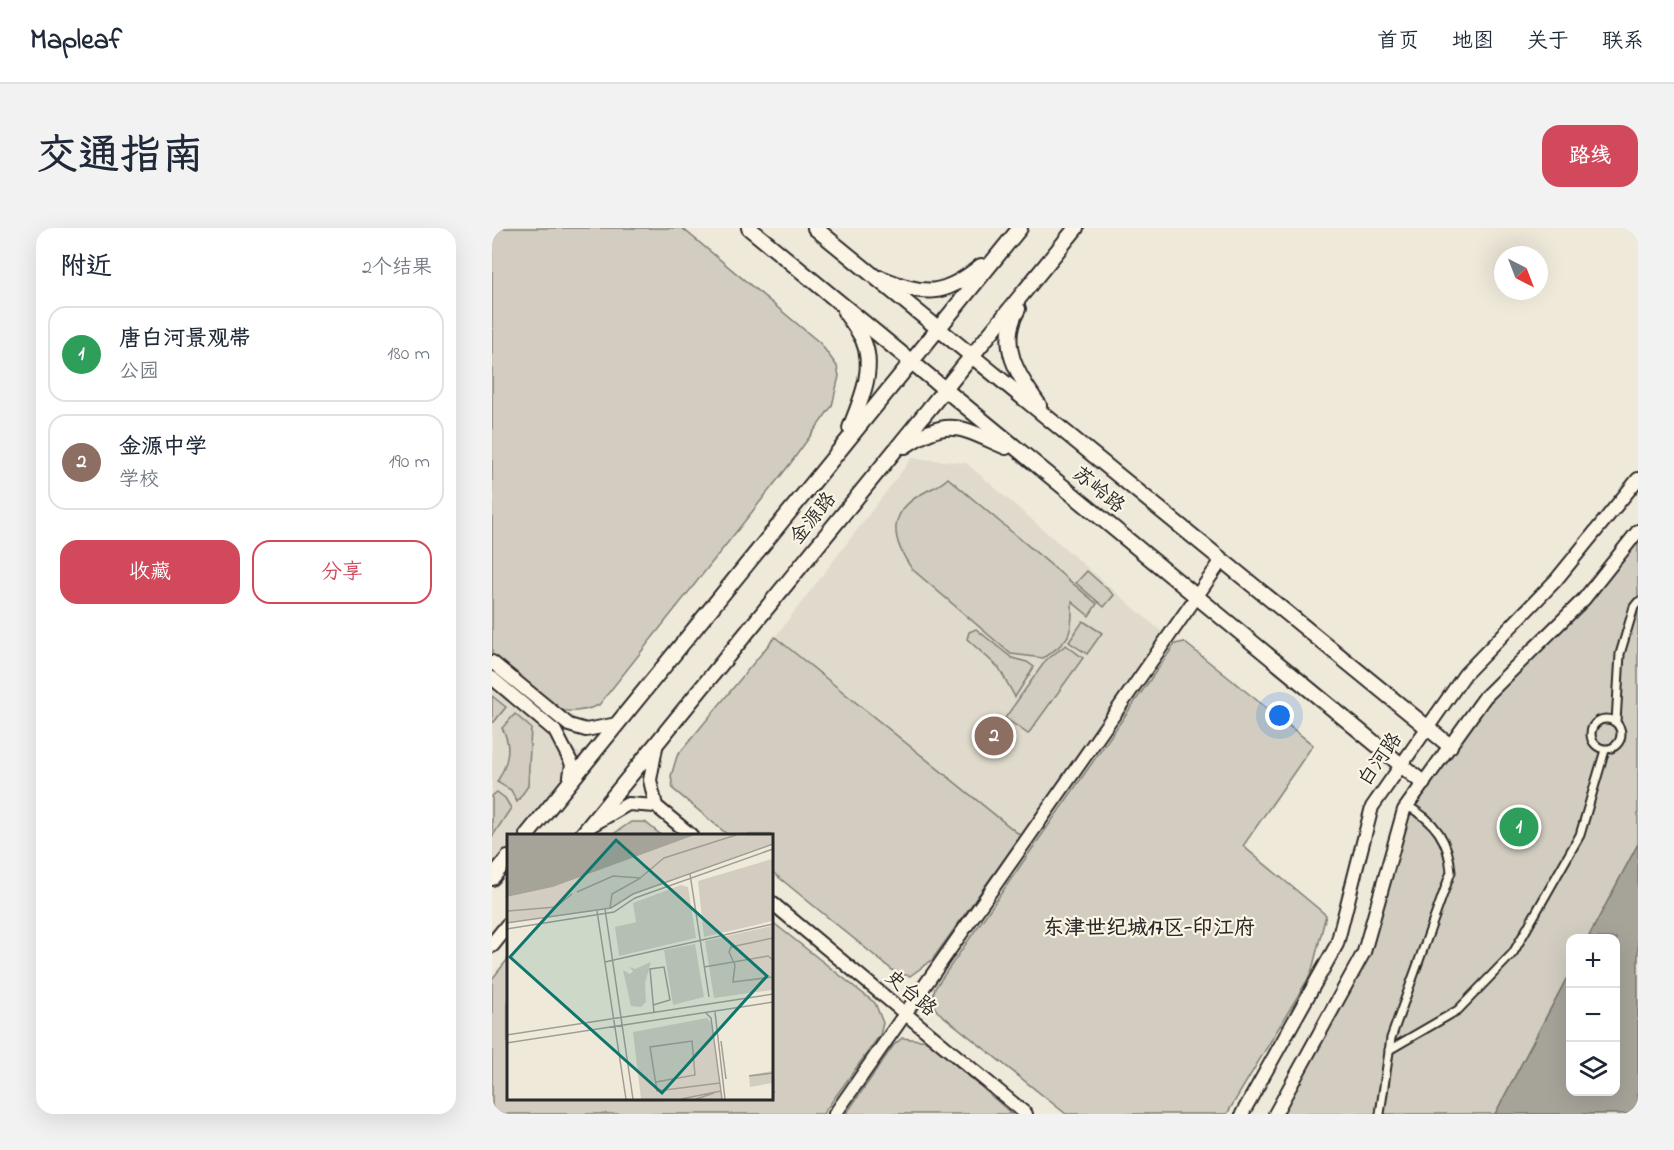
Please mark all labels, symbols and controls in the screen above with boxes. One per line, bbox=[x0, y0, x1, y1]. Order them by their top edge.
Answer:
text: Mapleaf bbox=[30, 21, 122, 62]
text: 首页 bbox=[1377, 27, 1419, 57]
text: 地图 bbox=[1452, 27, 1494, 57]
text: 关于 bbox=[1527, 27, 1569, 57]
text: 联系 bbox=[1602, 27, 1644, 57]
button: 路线 bbox=[1542, 125, 1638, 187]
text: 交通指南 bbox=[36, 127, 204, 188]
north arrow bbox=[1494, 246, 1548, 300]
text: 附近 bbox=[60, 249, 112, 287]
text: 2个结果 bbox=[362, 254, 432, 283]
text: 唐白河景观带 bbox=[119, 324, 251, 356]
text: 1 bbox=[78, 340, 85, 369]
text: 180 m bbox=[387, 340, 430, 369]
text: 公园 bbox=[119, 358, 159, 387]
text: 金源中学 bbox=[119, 432, 207, 464]
text: 2 bbox=[77, 448, 86, 477]
text: 190 m bbox=[388, 448, 430, 477]
street label: 苏岭路 bbox=[1066, 461, 1131, 522]
text: 学校 bbox=[119, 466, 159, 495]
street label: 金源路 bbox=[784, 486, 845, 551]
button: 收藏 bbox=[60, 540, 240, 604]
button: 分享 bbox=[252, 540, 432, 604]
your location bbox=[1265, 701, 1294, 730]
pin: 2 bbox=[974, 714, 1014, 758]
street label: 白河路 bbox=[1352, 726, 1411, 793]
pin: 1 bbox=[1500, 804, 1538, 850]
inset map bbox=[507, 834, 772, 1099]
district label: 东津世纪城17区-印江府 bbox=[1043, 914, 1255, 944]
map controls bbox=[1566, 934, 1620, 1096]
button: + bbox=[1566, 934, 1620, 988]
street label: 史台路 bbox=[878, 964, 943, 1025]
button: − bbox=[1566, 988, 1620, 1042]
button: layers bbox=[1566, 1042, 1620, 1096]

